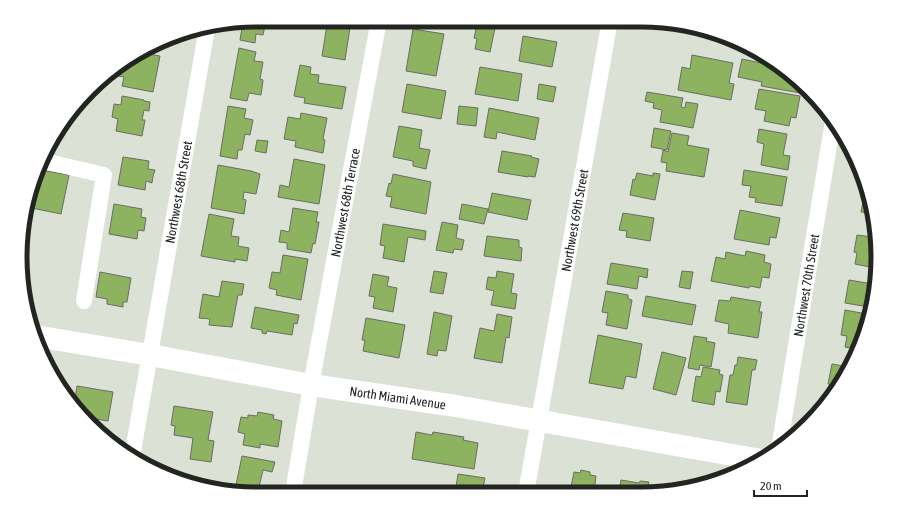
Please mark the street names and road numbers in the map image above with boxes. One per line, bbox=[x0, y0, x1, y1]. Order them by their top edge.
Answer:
street label: Northwest 68th Street bbox=[162, 139, 195, 245]
street label: Northwest 68th Terrace bbox=[328, 147, 363, 258]
street label: Northwest 69th Street bbox=[558, 168, 591, 273]
street label: Northwest 70th Street bbox=[791, 233, 822, 338]
street label: North Miami Avenue bbox=[348, 384, 447, 412]

